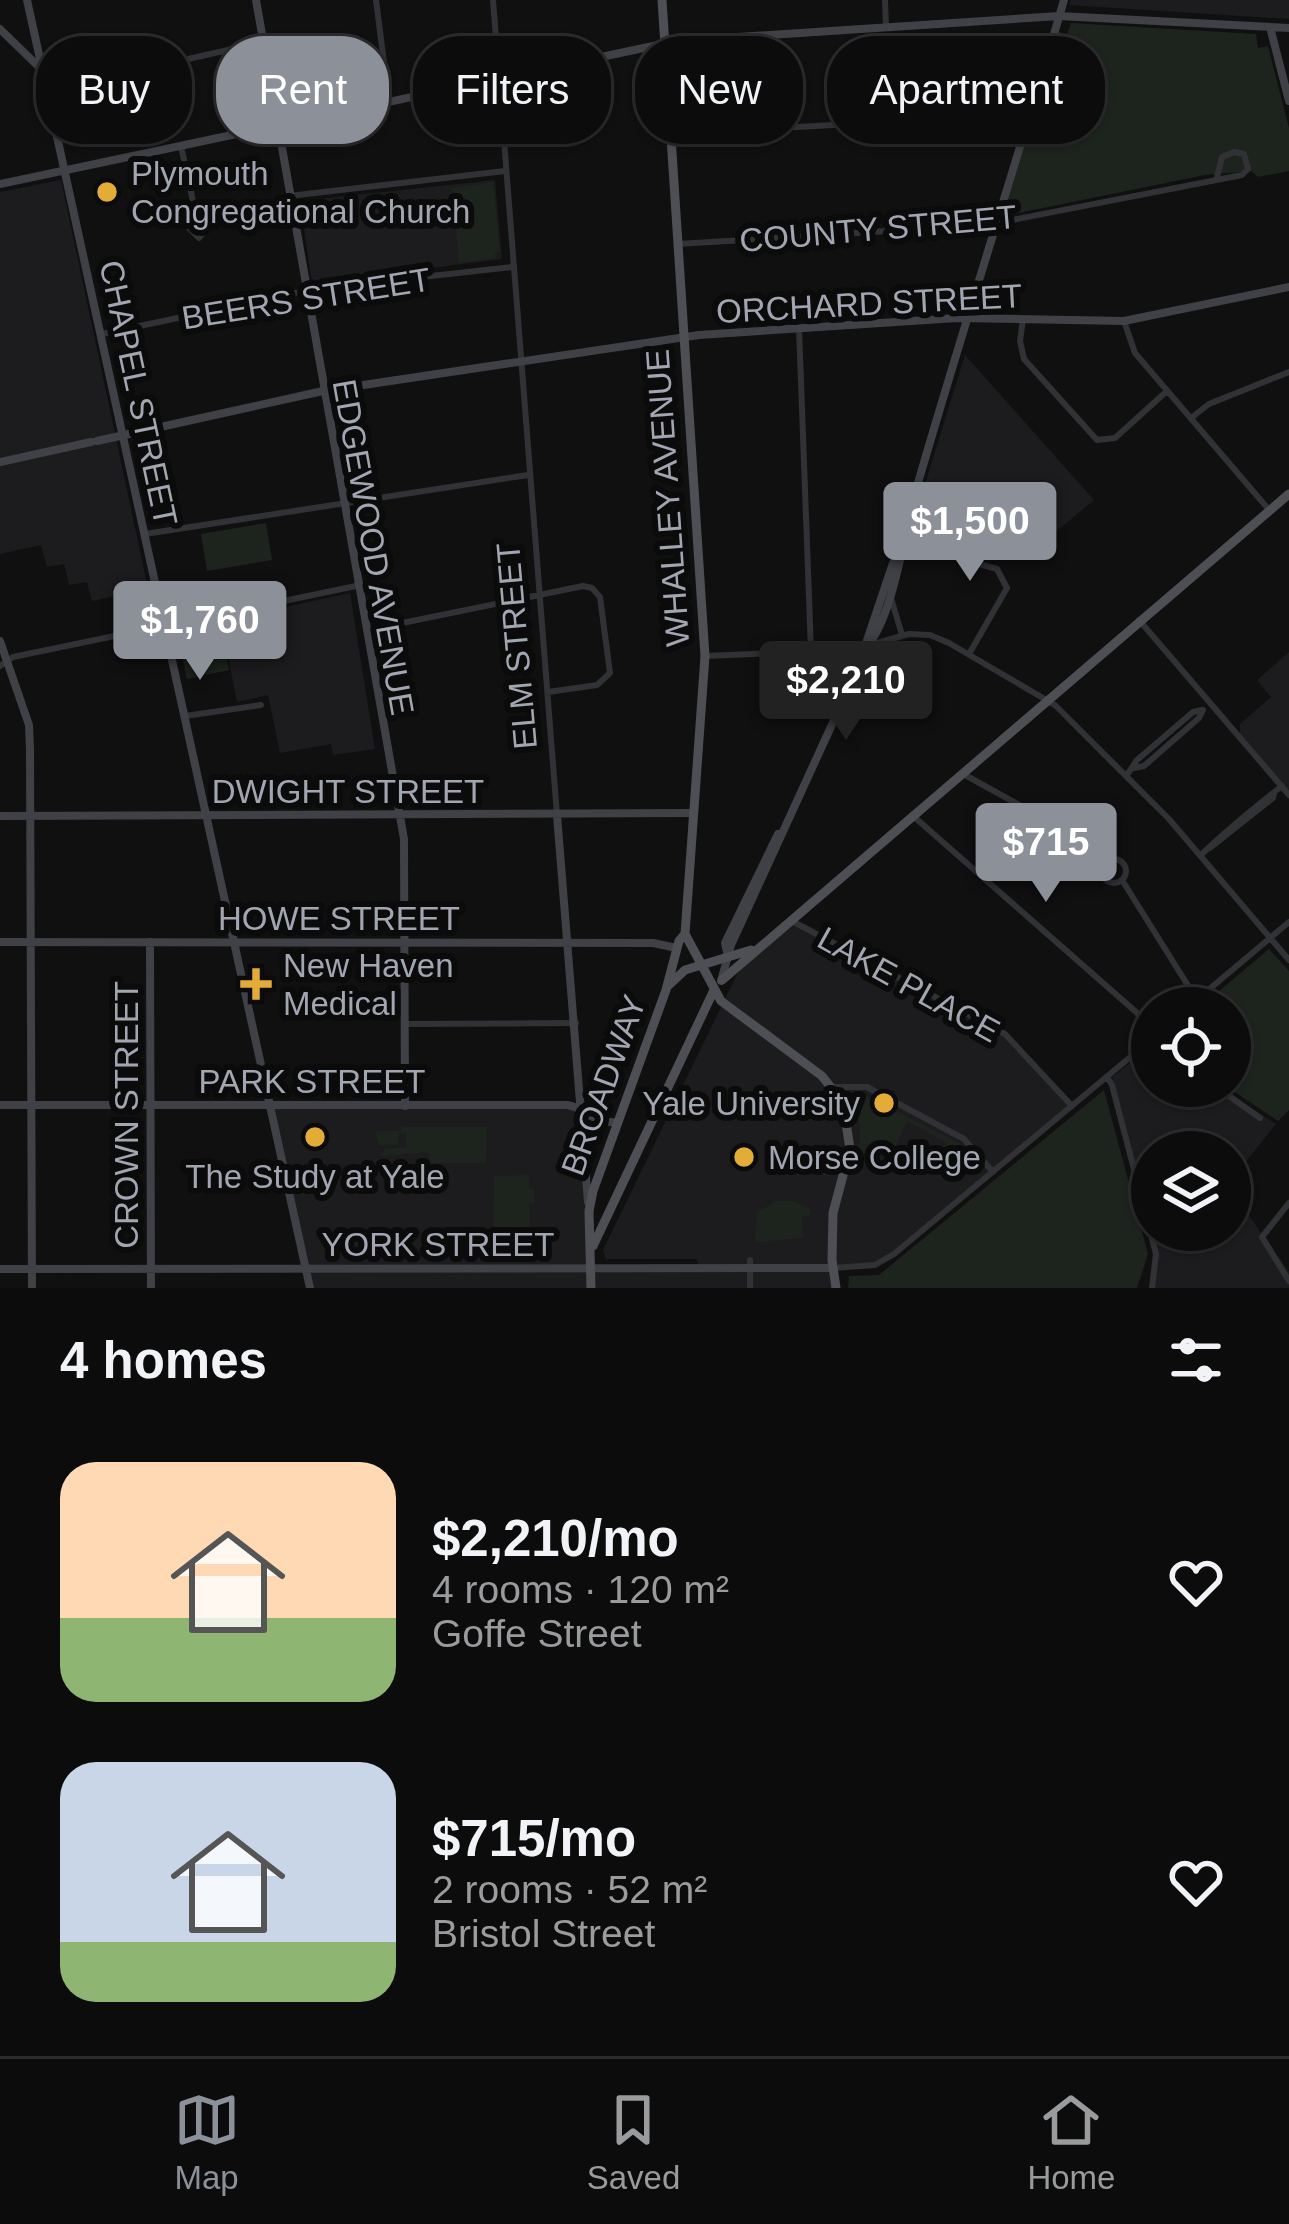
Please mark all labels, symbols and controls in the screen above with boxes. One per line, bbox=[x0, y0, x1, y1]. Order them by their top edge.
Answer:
chip: Buy bbox=[36, 36, 192, 144]
chip: Rent bbox=[216, 36, 389, 144]
chip: Filters bbox=[413, 36, 611, 144]
chip: New bbox=[635, 36, 803, 144]
chip: Apartment bbox=[827, 36, 1105, 144]
place label: Plymouth Congregational Church bbox=[131, 155, 470, 230]
marker: Plymouth Congregational Church bbox=[94, 179, 120, 205]
street label: COUNTY STREET bbox=[738, 198, 1018, 259]
street label: CHAPEL STREET bbox=[92, 257, 185, 529]
street label: BEERS STREET bbox=[179, 261, 433, 336]
street label: ORCHARD STREET bbox=[715, 277, 1023, 330]
street label: WHALLEY AVENUE bbox=[639, 348, 696, 648]
street label: EDGEWOOD AVENUE bbox=[326, 376, 421, 718]
pin: $1,500 bbox=[872, 482, 1068, 584]
text: $1,500 bbox=[910, 499, 1030, 542]
street label: ELM STREET bbox=[489, 541, 544, 751]
pin: $1,760 bbox=[102, 581, 298, 683]
text: $1,760 bbox=[140, 598, 260, 641]
pin: $2,210 bbox=[748, 641, 944, 743]
text: $2,210 bbox=[786, 658, 906, 701]
street label: DWIGHT STREET bbox=[212, 773, 484, 810]
pin: $715 bbox=[975, 803, 1117, 905]
text: $715 bbox=[1003, 820, 1089, 863]
street label: HOWE STREET bbox=[218, 900, 460, 937]
street label: LAKE PLACE bbox=[812, 919, 1006, 1050]
place label: New Haven Medical bbox=[283, 947, 454, 1022]
marker: New Haven Medical bbox=[240, 968, 272, 1000]
street label: CROWN STREET bbox=[108, 981, 145, 1249]
map controls bbox=[1131, 987, 1251, 1251]
button: locate bbox=[1131, 987, 1251, 1107]
street label: BROADWAY bbox=[554, 990, 653, 1180]
street label: PARK STREET bbox=[199, 1063, 425, 1100]
place label: Yale University bbox=[642, 1085, 860, 1122]
marker: Yale University bbox=[871, 1090, 897, 1116]
marker: The Study at Yale bbox=[302, 1124, 328, 1150]
button: layers bbox=[1131, 1131, 1251, 1251]
place label: Morse College bbox=[768, 1139, 981, 1176]
marker: Morse College bbox=[731, 1144, 757, 1170]
place label: The Study at Yale bbox=[185, 1158, 445, 1195]
street label: YORK STREET bbox=[322, 1226, 554, 1263]
icon: filters bbox=[1163, 1327, 1229, 1393]
text: 4 homes bbox=[60, 1332, 267, 1389]
icon: home bbox=[156, 1510, 300, 1654]
text: $2,210/mo bbox=[432, 1510, 679, 1567]
icon: heart bbox=[1163, 1549, 1229, 1615]
text: 4 rooms · 120 m² bbox=[432, 1568, 729, 1611]
text: Goffe Street bbox=[432, 1612, 642, 1655]
icon: home bbox=[156, 1810, 300, 1954]
text: $715/mo bbox=[432, 1810, 636, 1867]
icon: heart bbox=[1163, 1849, 1229, 1915]
text: 2 rooms · 52 m² bbox=[432, 1868, 707, 1911]
text: Bristol Street bbox=[432, 1912, 655, 1955]
tab: Map bbox=[174, 2087, 240, 2197]
tab: Saved bbox=[587, 2087, 680, 2197]
tab: Home bbox=[1027, 2087, 1115, 2197]

